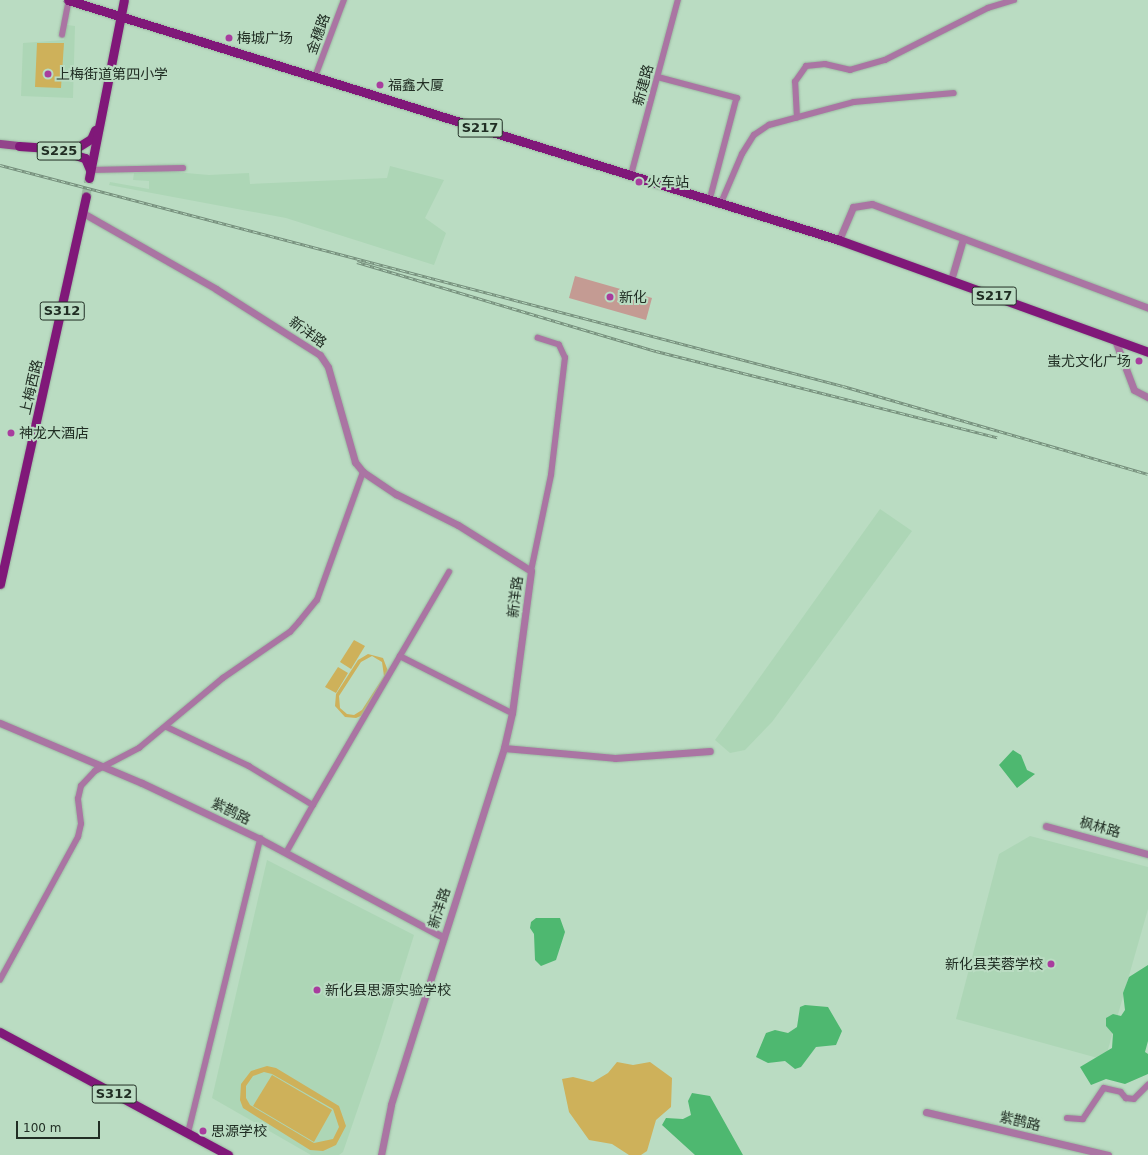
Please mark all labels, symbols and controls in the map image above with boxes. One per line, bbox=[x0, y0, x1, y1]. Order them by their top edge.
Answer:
street label: 金穗路 bbox=[303, 11, 333, 57]
place label: 梅城广场 bbox=[237, 30, 293, 46]
marker: 梅城广场 bbox=[224, 33, 234, 43]
street label: 新建路 bbox=[629, 63, 657, 107]
place label: 上梅街道第四小学 bbox=[56, 66, 168, 82]
marker: 上梅街道第四小学 bbox=[43, 69, 53, 79]
place label: 福鑫大厦 bbox=[388, 77, 444, 93]
marker: 福鑫大厦 bbox=[375, 80, 385, 90]
road number: S217 bbox=[457, 117, 503, 139]
road number: S225 bbox=[36, 140, 82, 162]
place label: 火车站 bbox=[647, 174, 689, 190]
marker: 火车站 bbox=[634, 177, 644, 187]
road number: S217 bbox=[971, 285, 1017, 307]
place label: 新化 bbox=[619, 289, 647, 305]
marker: 新化 bbox=[604, 291, 616, 303]
road number: S312 bbox=[39, 300, 85, 322]
street label: 新洋路 bbox=[286, 313, 330, 351]
place label: 蚩尤文化广场 bbox=[1047, 353, 1131, 369]
marker: 蚩尤文化广场 bbox=[1134, 356, 1144, 366]
street label: 上梅西路 bbox=[17, 358, 45, 416]
place label: 神龙大酒店 bbox=[19, 425, 89, 441]
marker: 神龙大酒店 bbox=[6, 428, 16, 438]
street label: 新洋路 bbox=[504, 575, 526, 619]
street label: 紫鹊路 bbox=[208, 794, 254, 828]
street label: 枫林路 bbox=[1078, 813, 1122, 841]
street label: 新洋路 bbox=[425, 885, 453, 931]
place label: 新化县芙蓉学校 bbox=[945, 956, 1043, 972]
marker: 新化县芙蓉学校 bbox=[1046, 959, 1056, 969]
place label: 新化县思源实验学校 bbox=[325, 982, 451, 998]
marker: 新化县思源实验学校 bbox=[312, 985, 322, 995]
road number: S312 bbox=[91, 1083, 137, 1105]
street label: 紫鹊路 bbox=[998, 1108, 1042, 1134]
scale bar bbox=[18, 1113, 102, 1139]
text: 100 m bbox=[23, 1121, 61, 1135]
place label: 思源学校 bbox=[211, 1123, 267, 1139]
marker: 思源学校 bbox=[198, 1126, 208, 1136]

